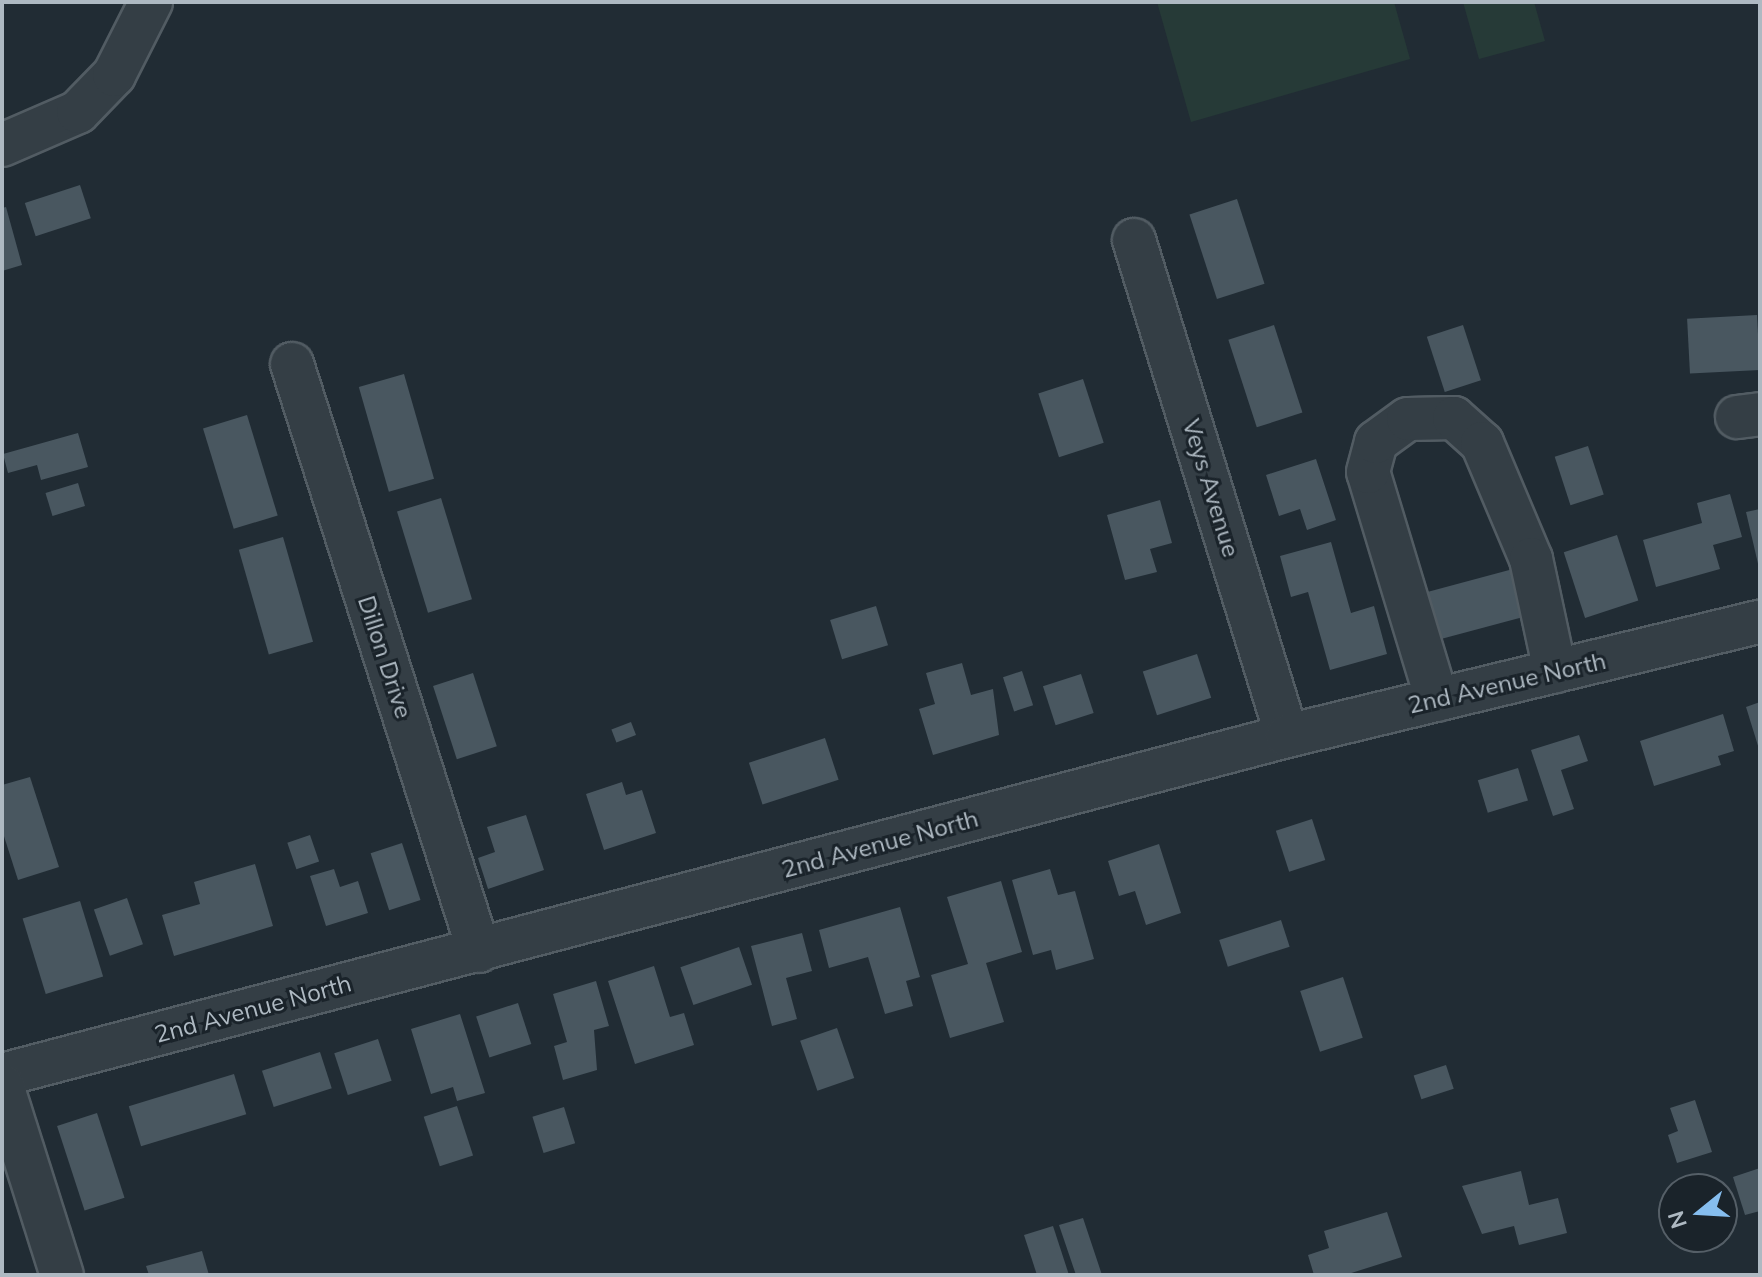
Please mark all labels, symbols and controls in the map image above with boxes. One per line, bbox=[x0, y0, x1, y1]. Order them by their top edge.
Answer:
street label: Veys Avenue bbox=[1176, 416, 1246, 560]
street label: Dillon Drive bbox=[352, 592, 418, 722]
street label: 2nd Avenue North bbox=[1405, 646, 1609, 720]
street label: 2nd Avenue North bbox=[779, 804, 981, 884]
street label: 2nd Avenue North bbox=[152, 969, 354, 1049]
north arrow bbox=[1658, 1173, 1738, 1253]
text: N bbox=[1661, 1208, 1693, 1232]

